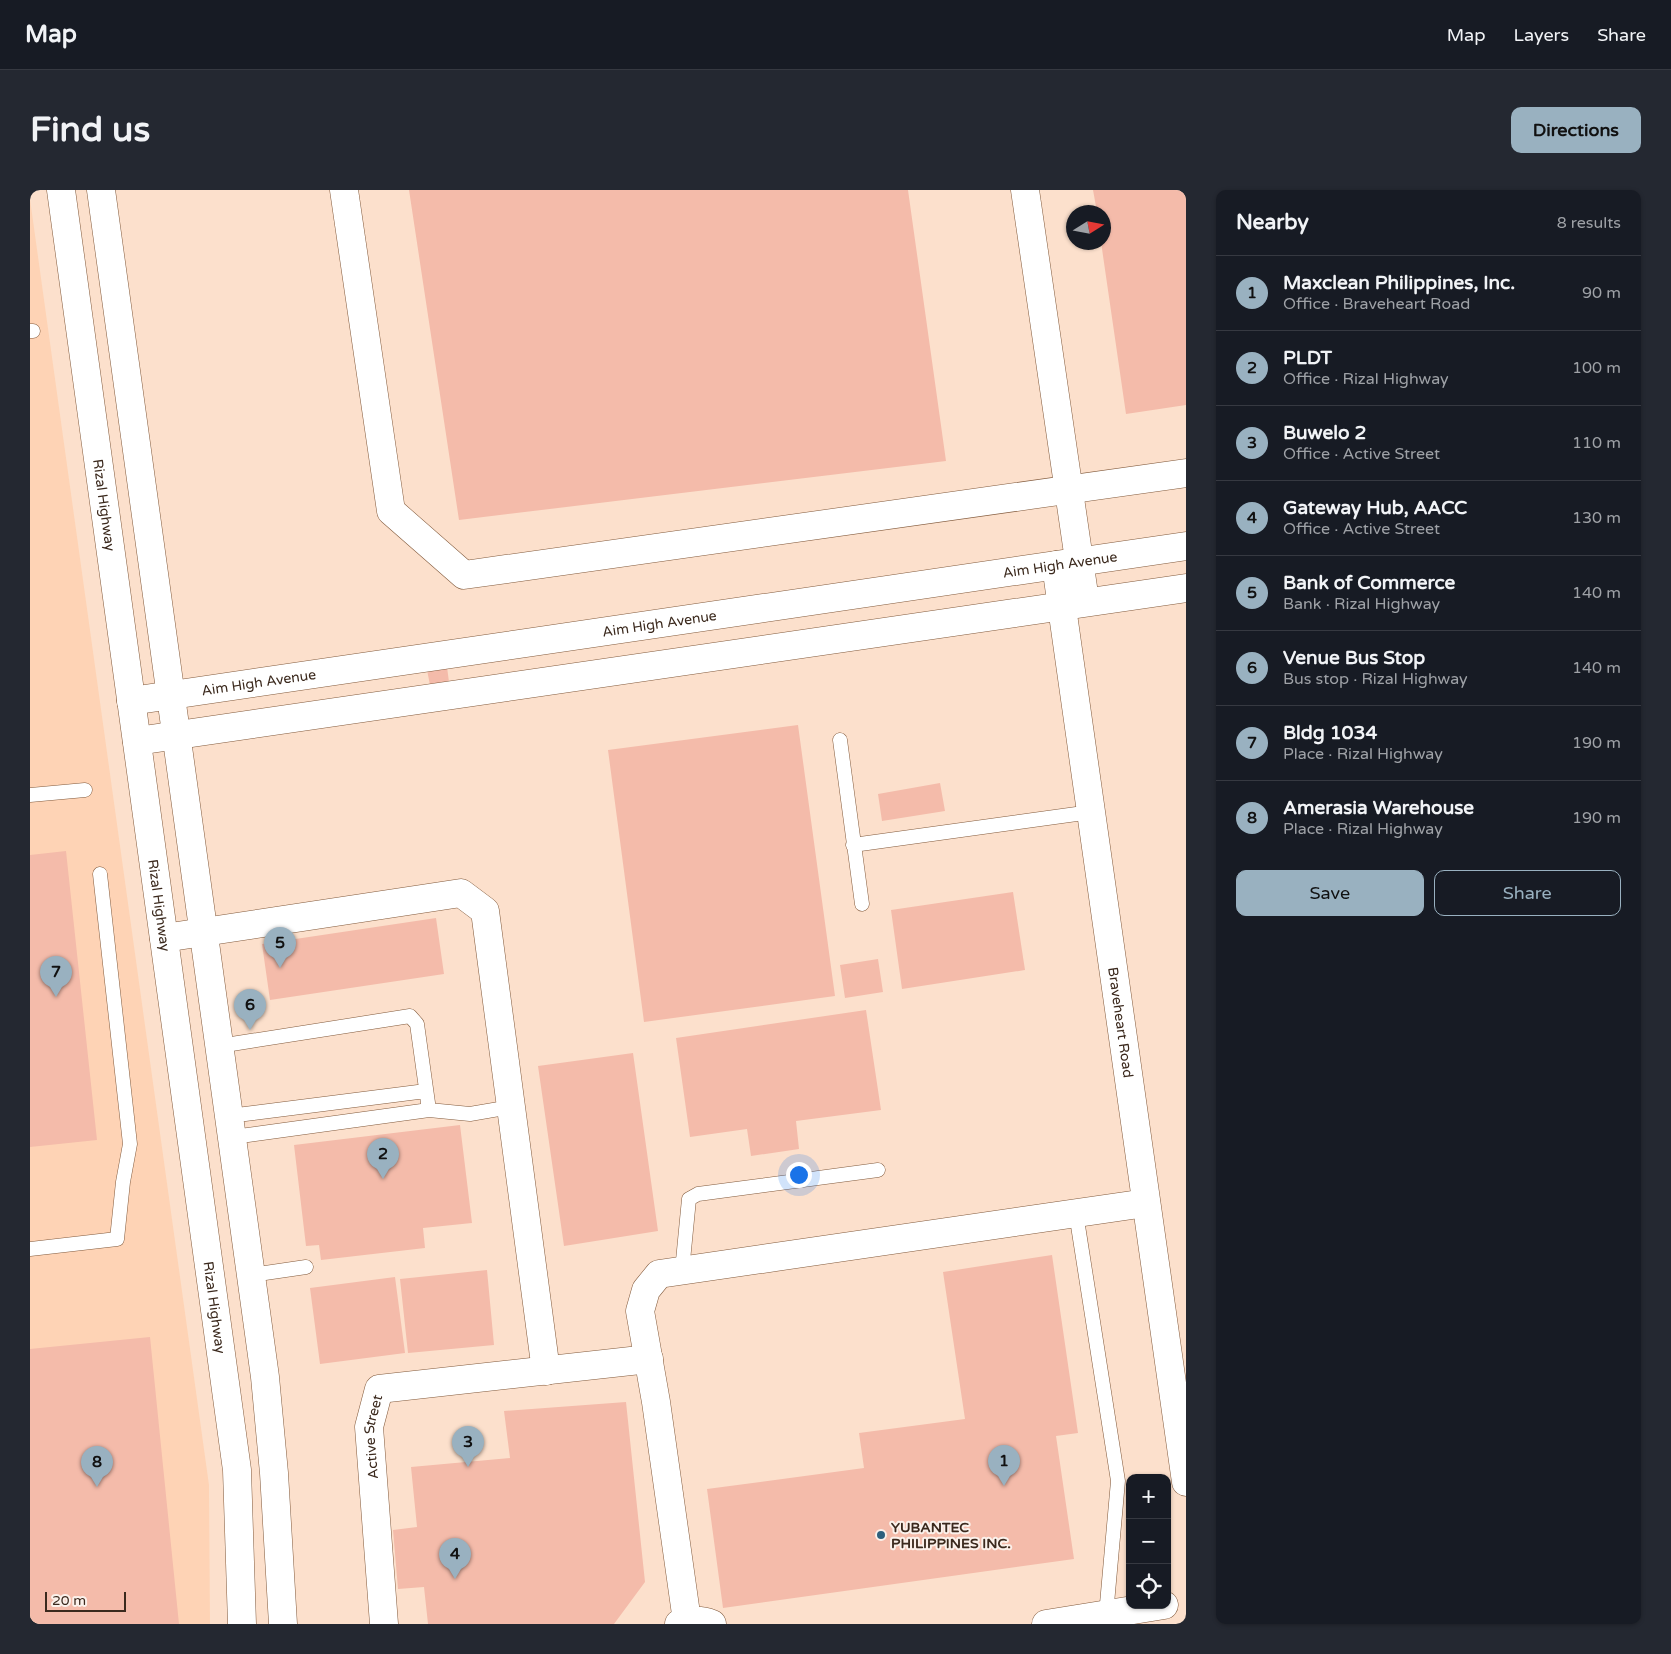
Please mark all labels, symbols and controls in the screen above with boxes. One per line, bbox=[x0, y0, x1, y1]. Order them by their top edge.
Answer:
text: Map bbox=[25, 20, 77, 49]
text: Map bbox=[1447, 24, 1486, 46]
text: Layers bbox=[1514, 24, 1569, 46]
text: Share bbox=[1597, 24, 1646, 46]
button: Directions bbox=[1511, 107, 1641, 153]
text: Find us bbox=[30, 109, 150, 151]
north arrow bbox=[1066, 205, 1111, 250]
text: Nearby bbox=[1236, 210, 1309, 235]
text: 8 results bbox=[1557, 213, 1621, 233]
text: Maxclean Philippines, Inc. bbox=[1283, 272, 1515, 294]
text: 1 bbox=[1247, 283, 1257, 303]
text: 90 m bbox=[1582, 283, 1621, 303]
text: Office · Braveheart Road bbox=[1283, 294, 1470, 314]
text: PLDT bbox=[1283, 347, 1332, 369]
text: 2 bbox=[1247, 358, 1257, 378]
text: 100 m bbox=[1572, 358, 1621, 378]
text: Office · Rizal Highway bbox=[1283, 369, 1449, 389]
text: Buwelo 2 bbox=[1283, 422, 1366, 444]
text: 3 bbox=[1247, 433, 1257, 453]
text: 110 m bbox=[1572, 433, 1621, 453]
text: Office · Active Street bbox=[1283, 444, 1440, 464]
street label: Rizal Highway bbox=[90, 458, 119, 553]
text: Gateway Hub, AACC bbox=[1283, 497, 1467, 519]
text: 4 bbox=[1247, 508, 1257, 528]
text: 130 m bbox=[1572, 508, 1621, 528]
text: Office · Active Street bbox=[1283, 519, 1440, 539]
street label: Aim High Avenue bbox=[1002, 548, 1118, 581]
text: Bank of Commerce bbox=[1283, 572, 1455, 594]
text: 5 bbox=[1247, 583, 1257, 603]
text: 140 m bbox=[1572, 583, 1621, 603]
text: Bank · Rizal Highway bbox=[1283, 594, 1440, 614]
street label: Aim High Avenue bbox=[601, 607, 718, 640]
text: Venue Bus Stop bbox=[1283, 647, 1425, 669]
text: 6 bbox=[1247, 658, 1257, 678]
text: 140 m bbox=[1572, 658, 1621, 678]
street label: Aim High Avenue bbox=[200, 665, 317, 699]
text: Bus stop · Rizal Highway bbox=[1283, 669, 1468, 689]
text: Bldg 1034 bbox=[1283, 722, 1377, 744]
text: 7 bbox=[1247, 733, 1257, 753]
text: 190 m bbox=[1572, 733, 1621, 753]
text: Place · Rizal Highway bbox=[1283, 744, 1443, 764]
text: Amerasia Warehouse bbox=[1283, 797, 1474, 819]
text: 8 bbox=[1247, 808, 1257, 828]
text: 190 m bbox=[1572, 808, 1621, 828]
text: Place · Rizal Highway bbox=[1283, 819, 1443, 839]
street label: Rizal Highway bbox=[145, 858, 174, 953]
button: Save bbox=[1236, 870, 1424, 916]
button: Share bbox=[1434, 870, 1621, 916]
pin: 5 bbox=[264, 927, 296, 968]
pin: 7 bbox=[40, 956, 72, 997]
street label: Braveheart Road bbox=[1105, 966, 1137, 1079]
pin: 6 bbox=[234, 989, 266, 1030]
pin: 2 bbox=[367, 1138, 399, 1179]
your location bbox=[786, 1162, 812, 1188]
street label: Rizal Highway bbox=[200, 1260, 229, 1355]
street label: Active Street bbox=[360, 1392, 386, 1480]
pin: 3 bbox=[452, 1426, 484, 1467]
pin: 1 bbox=[988, 1445, 1020, 1486]
pin: 8 bbox=[81, 1446, 113, 1487]
map controls bbox=[1126, 1474, 1171, 1609]
button: + bbox=[1126, 1474, 1171, 1519]
place label: YUBANTEC PHILIPPINES INC. bbox=[891, 1519, 1011, 1552]
button: − bbox=[1126, 1519, 1171, 1564]
marker: YUBANTEC PHILIPPINES INC. bbox=[875, 1529, 887, 1541]
pin: 4 bbox=[439, 1538, 471, 1579]
button: locate bbox=[1126, 1564, 1171, 1609]
scale bar bbox=[45, 1589, 126, 1612]
text: 20 m bbox=[52, 1592, 86, 1609]

